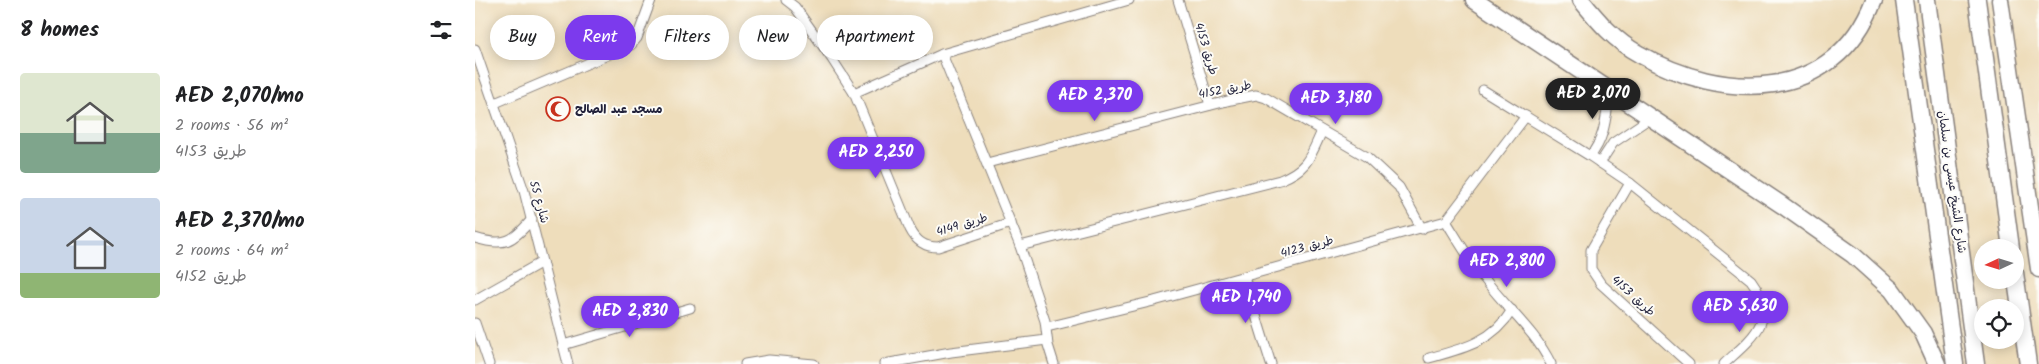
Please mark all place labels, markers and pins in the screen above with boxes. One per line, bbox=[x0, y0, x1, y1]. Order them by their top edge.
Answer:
pin: AED 2,070 bbox=[1536, 78, 1650, 120]
pin: AED 2,370 bbox=[1038, 80, 1152, 122]
pin: AED 3,180 bbox=[1279, 82, 1393, 125]
mosque icon: مسجد عبد الصالح bbox=[545, 96, 571, 122]
place label: مسجد عبد الصالح bbox=[575, 100, 662, 119]
pin: AED 2,250 bbox=[819, 136, 933, 179]
pin: AED 2,800 bbox=[1450, 246, 1564, 288]
pin: AED 1,740 bbox=[1189, 282, 1303, 324]
pin: AED 5,630 bbox=[1683, 290, 1797, 333]
pin: AED 2,830 bbox=[573, 296, 687, 338]

